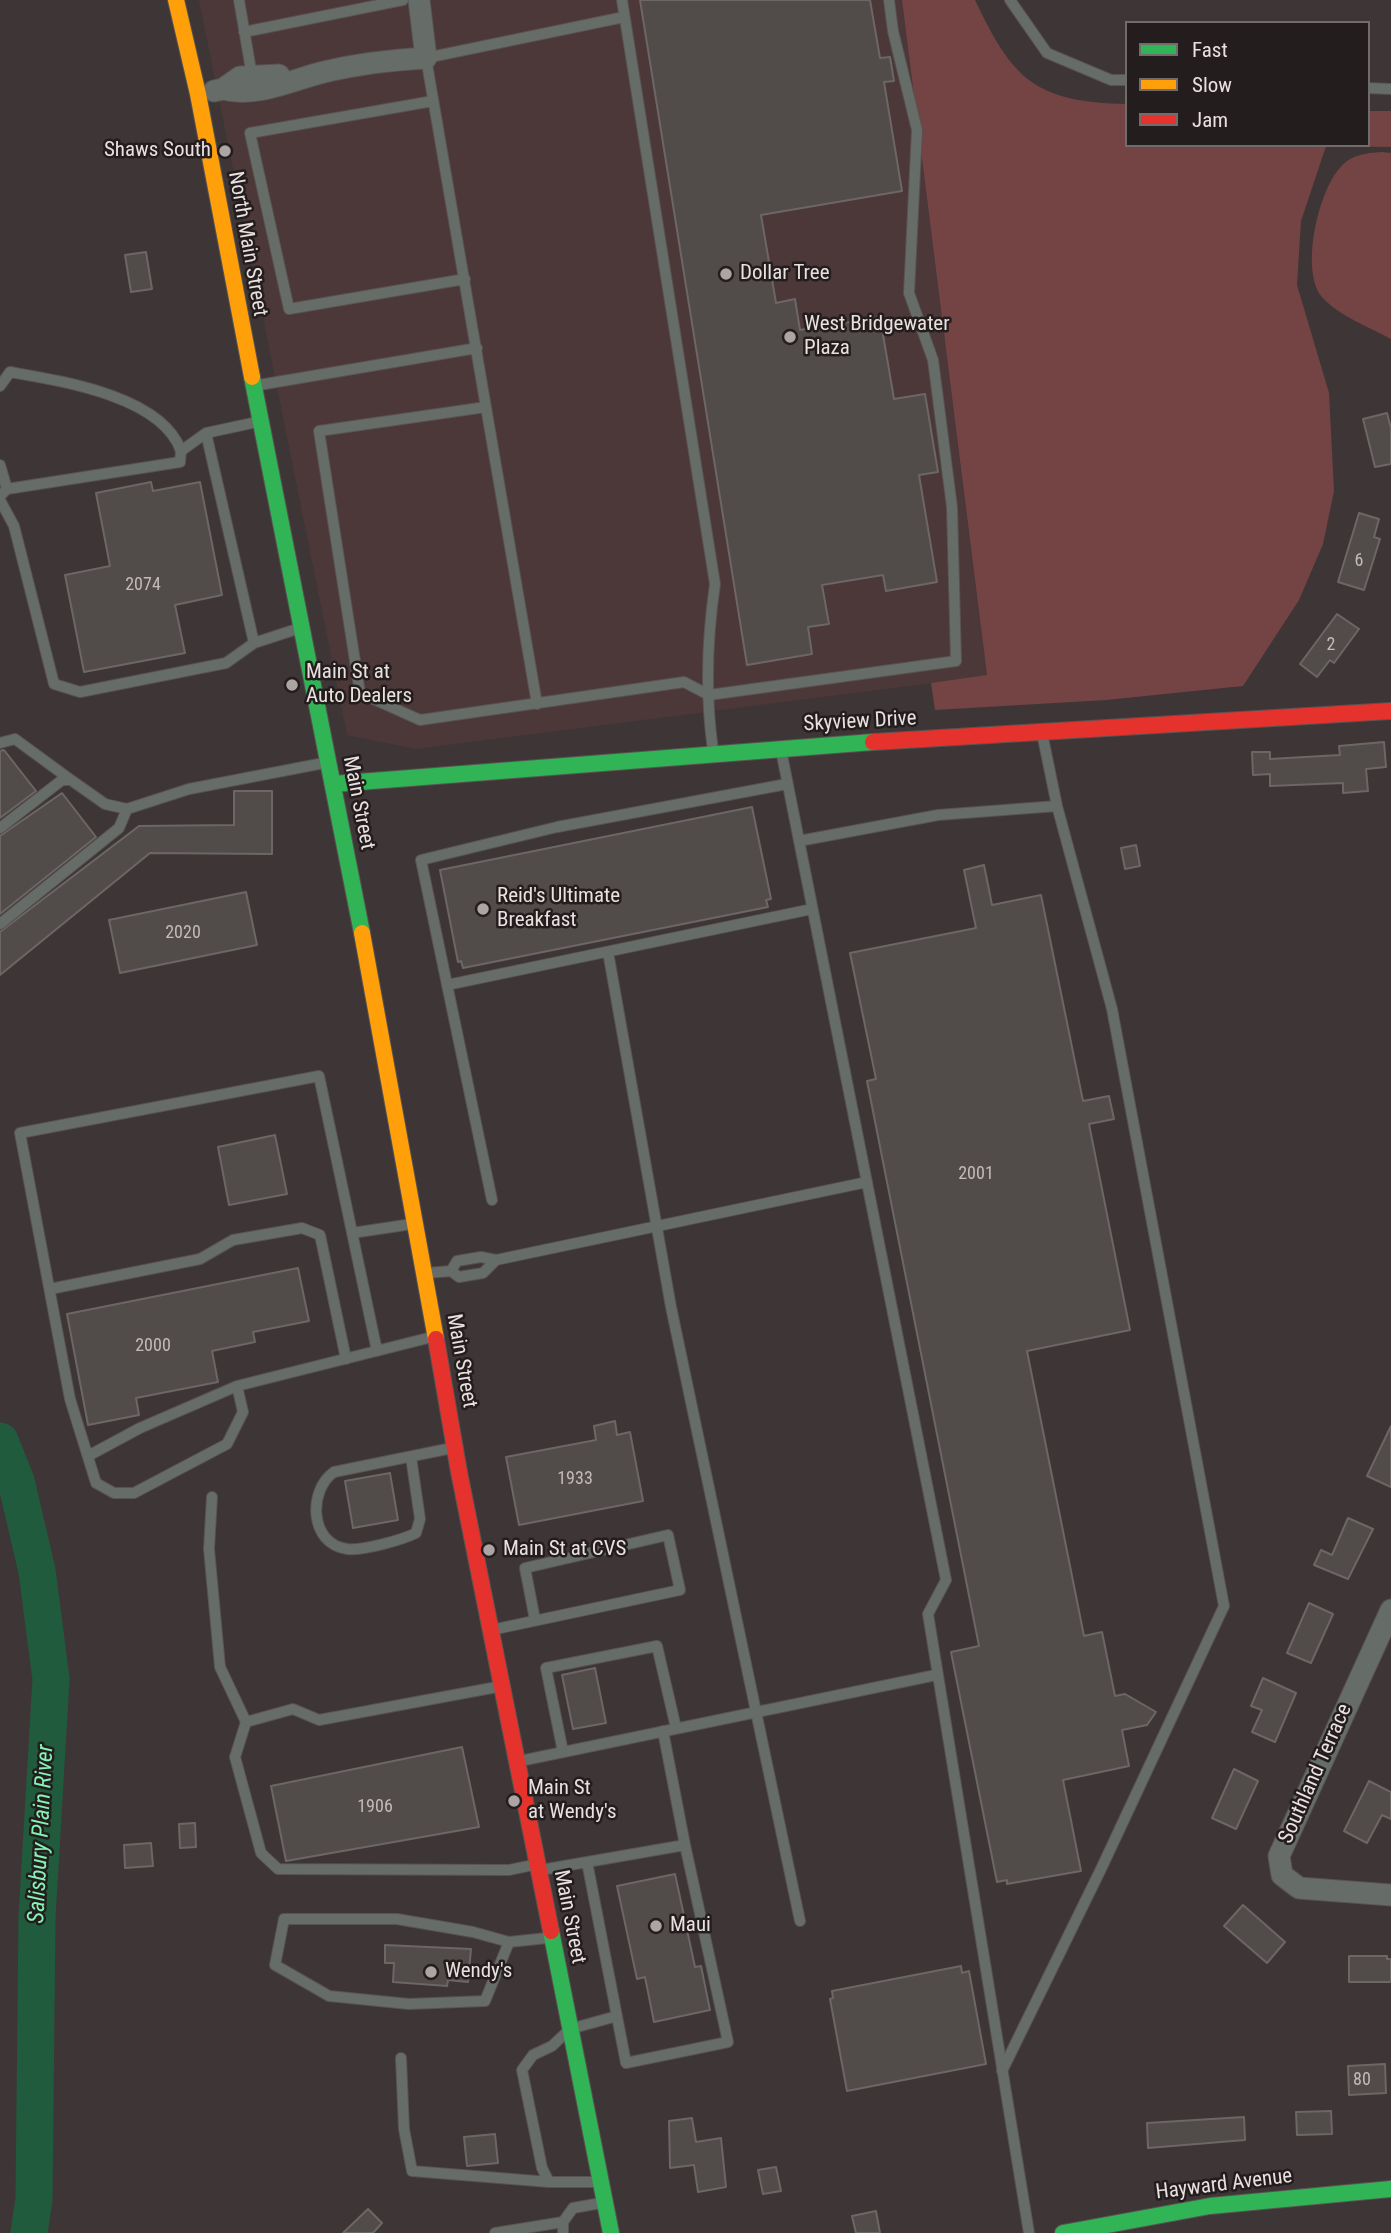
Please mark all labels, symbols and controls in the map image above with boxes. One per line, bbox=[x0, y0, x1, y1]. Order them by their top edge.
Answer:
legend bbox=[1125, 21, 1370, 147]
text: Fast bbox=[1192, 38, 1228, 62]
text: Slow bbox=[1192, 73, 1232, 97]
text: Jam bbox=[1192, 108, 1228, 132]
place label: Shaws South bbox=[104, 138, 211, 164]
marker: Shaws South bbox=[217, 143, 233, 159]
street label: North Main Street bbox=[222, 170, 272, 318]
place label: Dollar Tree bbox=[740, 261, 829, 287]
marker: Dollar Tree bbox=[718, 266, 734, 282]
place label: West Bridgewater Plaza bbox=[804, 312, 950, 362]
marker: West Bridgewater Plaza bbox=[782, 329, 798, 345]
house number: 6 bbox=[1355, 550, 1363, 572]
house number: 2074 bbox=[125, 574, 161, 596]
house number: 2 bbox=[1327, 634, 1335, 656]
place label: Main St at Auto Dealers bbox=[306, 660, 412, 710]
marker: Main St at Auto Dealers bbox=[284, 677, 300, 693]
street label: Skyview Drive bbox=[803, 706, 917, 738]
street label: Main Street bbox=[337, 754, 379, 852]
place label: Reid's Ultimate Breakfast bbox=[497, 884, 620, 934]
marker: Reid's Ultimate Breakfast bbox=[475, 901, 491, 917]
house number: 2020 bbox=[165, 922, 201, 944]
house number: 2001 bbox=[958, 1163, 994, 1185]
street label: Main Street bbox=[440, 1312, 482, 1410]
house number: 2000 bbox=[135, 1335, 171, 1357]
house number: 1933 bbox=[557, 1468, 593, 1490]
place label: Main St at CVS bbox=[503, 1537, 626, 1563]
marker: Main St at CVS bbox=[481, 1542, 497, 1558]
street label: Southland Terrace bbox=[1274, 1700, 1358, 1848]
water label: Salisbury Plain River bbox=[24, 1744, 60, 1924]
place label: Main St at Wendy's bbox=[528, 1776, 617, 1826]
marker: Main St at Wendy's bbox=[506, 1793, 522, 1809]
house number: 1906 bbox=[357, 1796, 393, 1818]
street label: Main Street bbox=[548, 1868, 590, 1966]
place label: Maui bbox=[670, 1913, 711, 1939]
marker: Maui bbox=[648, 1918, 664, 1934]
place label: Wendy's bbox=[445, 1959, 512, 1985]
marker: Wendy's bbox=[423, 1964, 439, 1980]
house number: 80 bbox=[1353, 2069, 1371, 2091]
street label: Hayward Avenue bbox=[1154, 2164, 1294, 2206]

